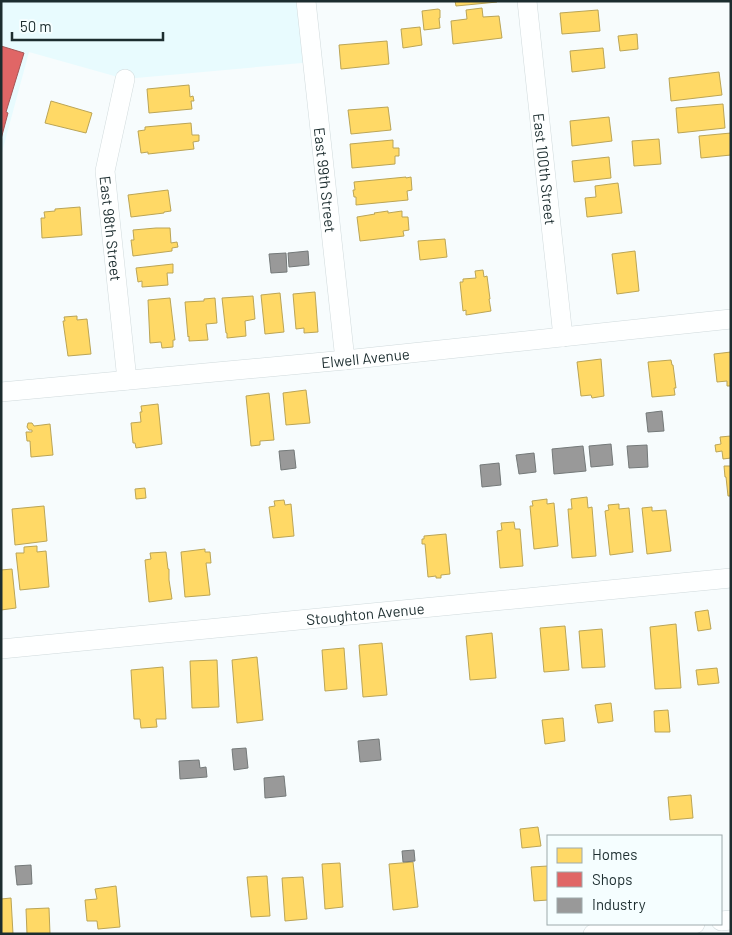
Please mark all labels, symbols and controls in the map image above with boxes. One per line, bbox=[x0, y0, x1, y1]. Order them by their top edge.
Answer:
scale bar bbox=[12, 10, 164, 42]
text: 50 m bbox=[20, 17, 52, 35]
street label: East 100th Street bbox=[530, 112, 560, 226]
street label: East 99th Street bbox=[311, 126, 340, 233]
street label: East 98th Street bbox=[97, 175, 126, 282]
street label: Elwell Avenue bbox=[320, 344, 410, 371]
street label: Stoughton Avenue bbox=[305, 599, 425, 628]
legend bbox=[547, 835, 722, 925]
text: Homes bbox=[592, 845, 637, 863]
text: Shops bbox=[592, 870, 632, 888]
text: Industry bbox=[592, 895, 646, 913]

